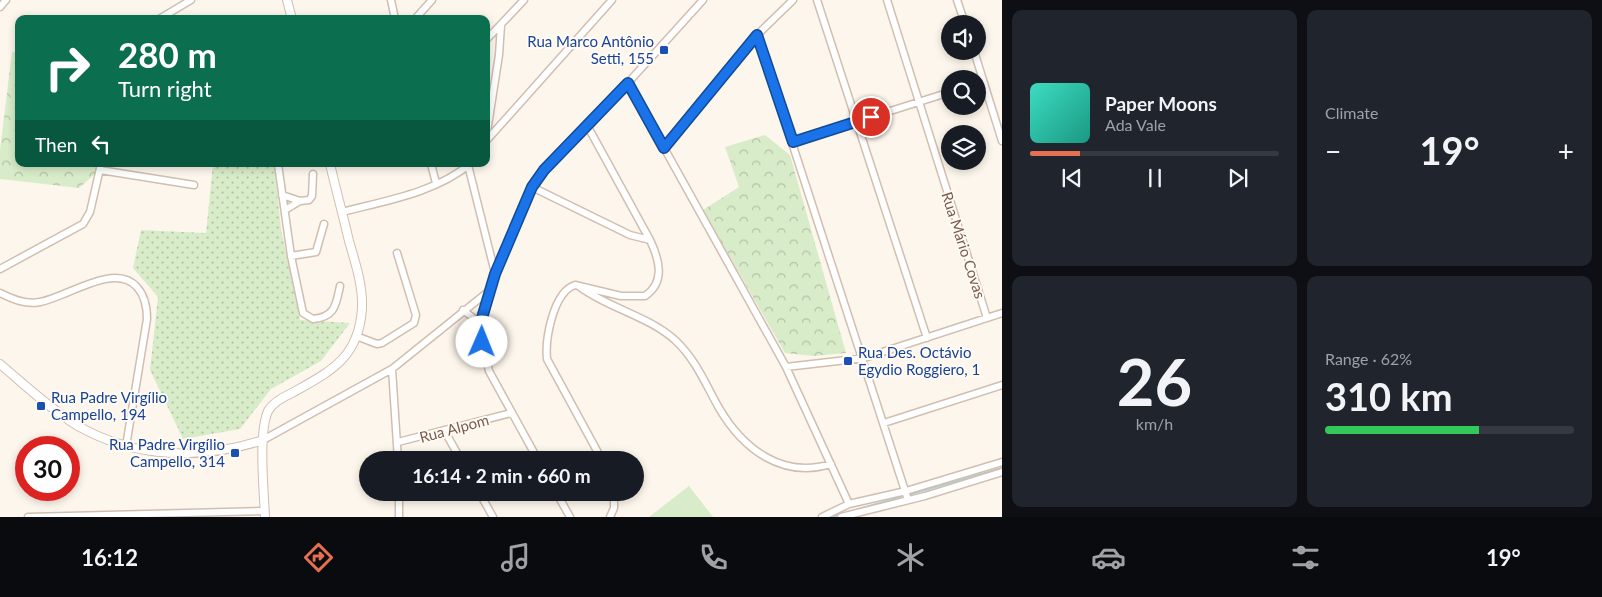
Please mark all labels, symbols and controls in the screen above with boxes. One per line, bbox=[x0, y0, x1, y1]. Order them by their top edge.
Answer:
map controls bbox=[941, 15, 986, 170]
button: sound bbox=[941, 15, 986, 60]
place label: Rua Marco Antônio Setti, 155 bbox=[527, 32, 654, 67]
text: 280 m bbox=[118, 33, 217, 75]
icon: right bbox=[35, 35, 100, 100]
marker: Rua Marco Antônio Setti, 155 bbox=[658, 44, 670, 56]
button: search bbox=[941, 70, 986, 115]
text: Turn right bbox=[118, 75, 212, 102]
text: Paper Moons bbox=[1105, 92, 1217, 115]
pin bbox=[850, 96, 892, 138]
icon: arrive bbox=[857, 103, 885, 131]
text: Climate bbox=[1325, 103, 1378, 122]
text: Ada Vale bbox=[1105, 115, 1166, 134]
button: layers bbox=[941, 125, 986, 170]
text: 19° bbox=[1420, 127, 1479, 173]
icon: left bbox=[87, 130, 115, 158]
text: Then bbox=[35, 133, 77, 156]
text: − bbox=[1325, 134, 1341, 168]
text: + bbox=[1558, 134, 1574, 168]
icon: previous bbox=[1058, 164, 1086, 192]
icon: pause bbox=[1141, 164, 1169, 192]
icon: next bbox=[1224, 164, 1252, 192]
street label: Rua Mário Covas bbox=[938, 189, 990, 301]
position arrow bbox=[455, 315, 507, 367]
text: 26 bbox=[1117, 342, 1192, 420]
place label: Rua Des. Octávio Egydio Roggiero, 1 bbox=[858, 343, 980, 378]
text: Range · 62% bbox=[1325, 349, 1412, 368]
marker: Rua Des. Octávio Egydio Roggiero, 1 bbox=[842, 355, 854, 367]
text: 310 km bbox=[1325, 373, 1453, 419]
place label: Rua Padre Virgílio Campello, 194 bbox=[51, 388, 167, 423]
marker: Rua Padre Virgílio Campello, 194 bbox=[35, 400, 47, 412]
street label: Rua Alpom bbox=[417, 410, 491, 446]
text: km/h bbox=[1136, 414, 1173, 433]
place label: Rua Padre Virgílio Campello, 314 bbox=[109, 435, 225, 470]
speed limit sign: 30 bbox=[15, 436, 80, 501]
marker: Rua Padre Virgílio Campello, 314 bbox=[229, 447, 241, 459]
text: 16:14 · 2 min · 660 m bbox=[412, 464, 591, 487]
icon: directions bbox=[301, 540, 336, 575]
icon: music bbox=[498, 540, 533, 575]
icon: phone bbox=[696, 540, 731, 575]
icon: climate bbox=[893, 540, 928, 575]
icon: car bbox=[1091, 540, 1126, 575]
icon: filters bbox=[1288, 540, 1323, 575]
text: 16:12 bbox=[81, 544, 138, 571]
text: 19° bbox=[1486, 544, 1521, 571]

